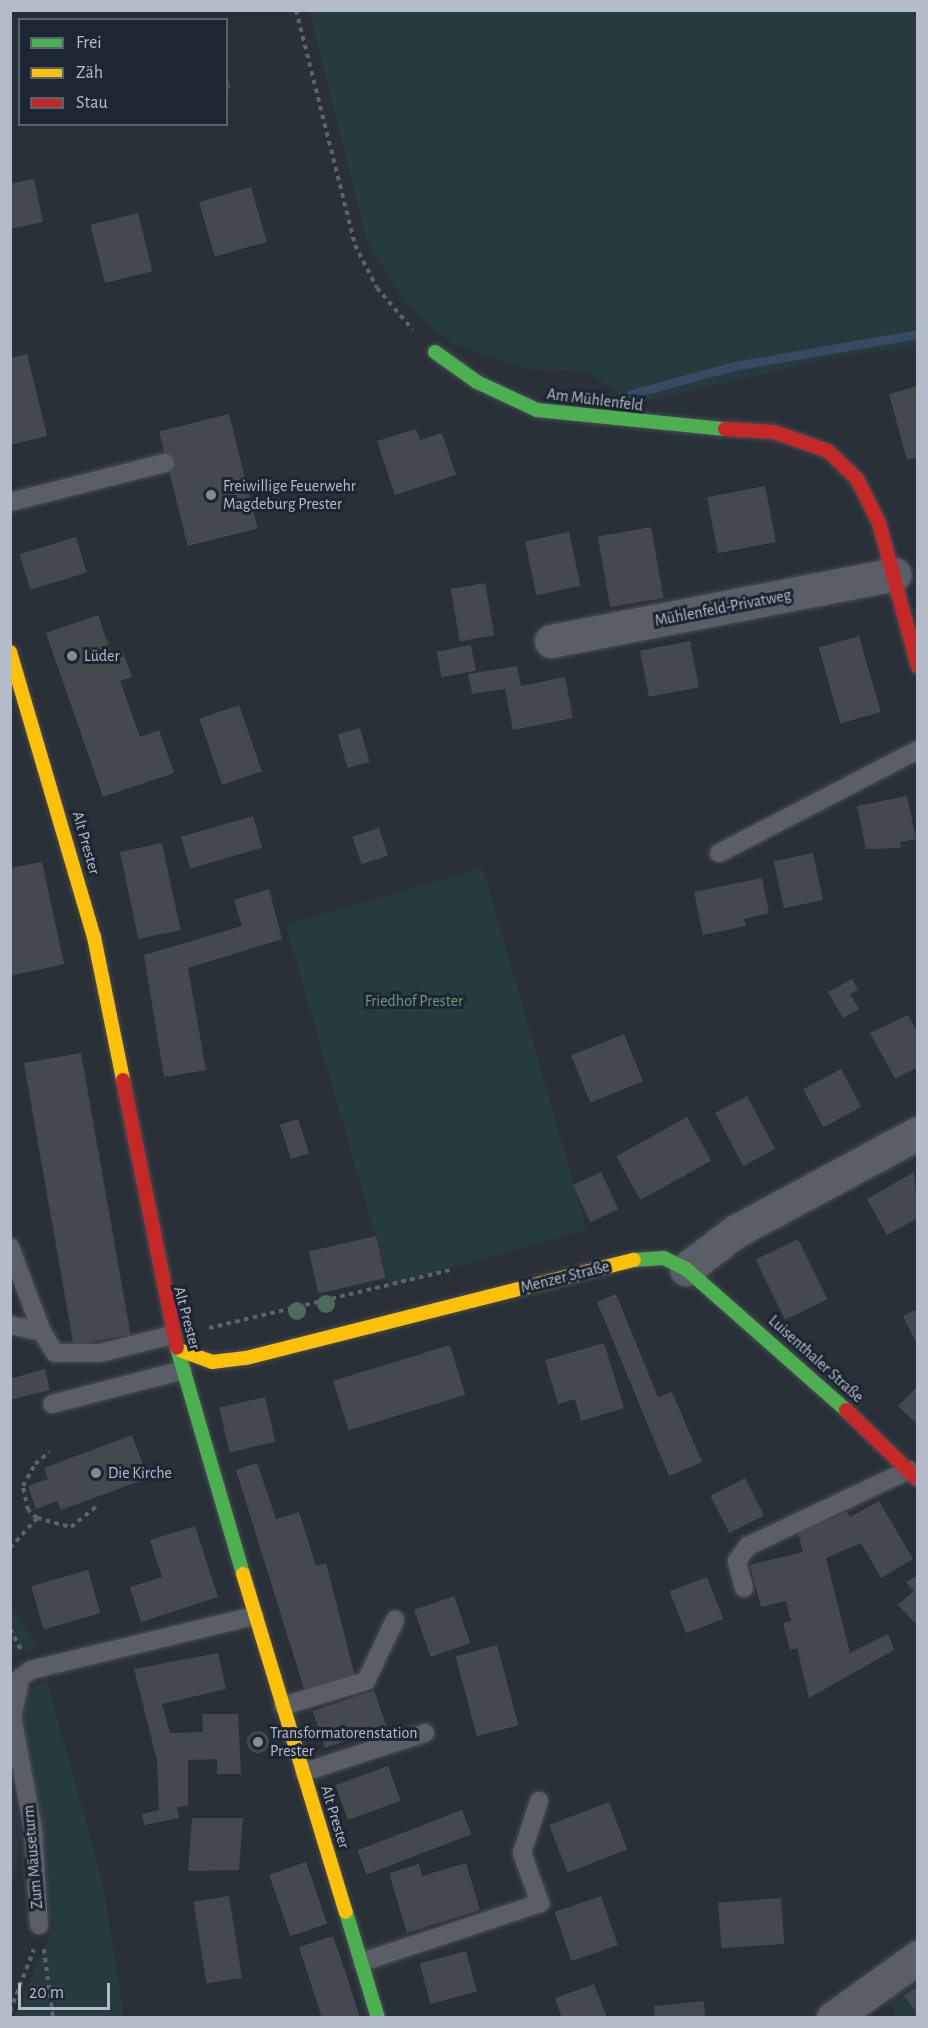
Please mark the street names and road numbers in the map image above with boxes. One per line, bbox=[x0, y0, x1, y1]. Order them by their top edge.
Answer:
street label: Am Mühlenfeld bbox=[546, 385, 644, 415]
street label: Mühlenfeld-Privatweg bbox=[653, 585, 793, 631]
street label: Alt Prester bbox=[68, 809, 104, 877]
street label: Menzer Straße bbox=[519, 1257, 611, 1297]
street label: Alt Prester bbox=[169, 1284, 205, 1352]
street label: Luisenthaler Straße bbox=[764, 1311, 868, 1407]
street label: Alt Prester bbox=[316, 1783, 354, 1851]
street label: Zum Mäuseturm bbox=[19, 1804, 47, 1910]

